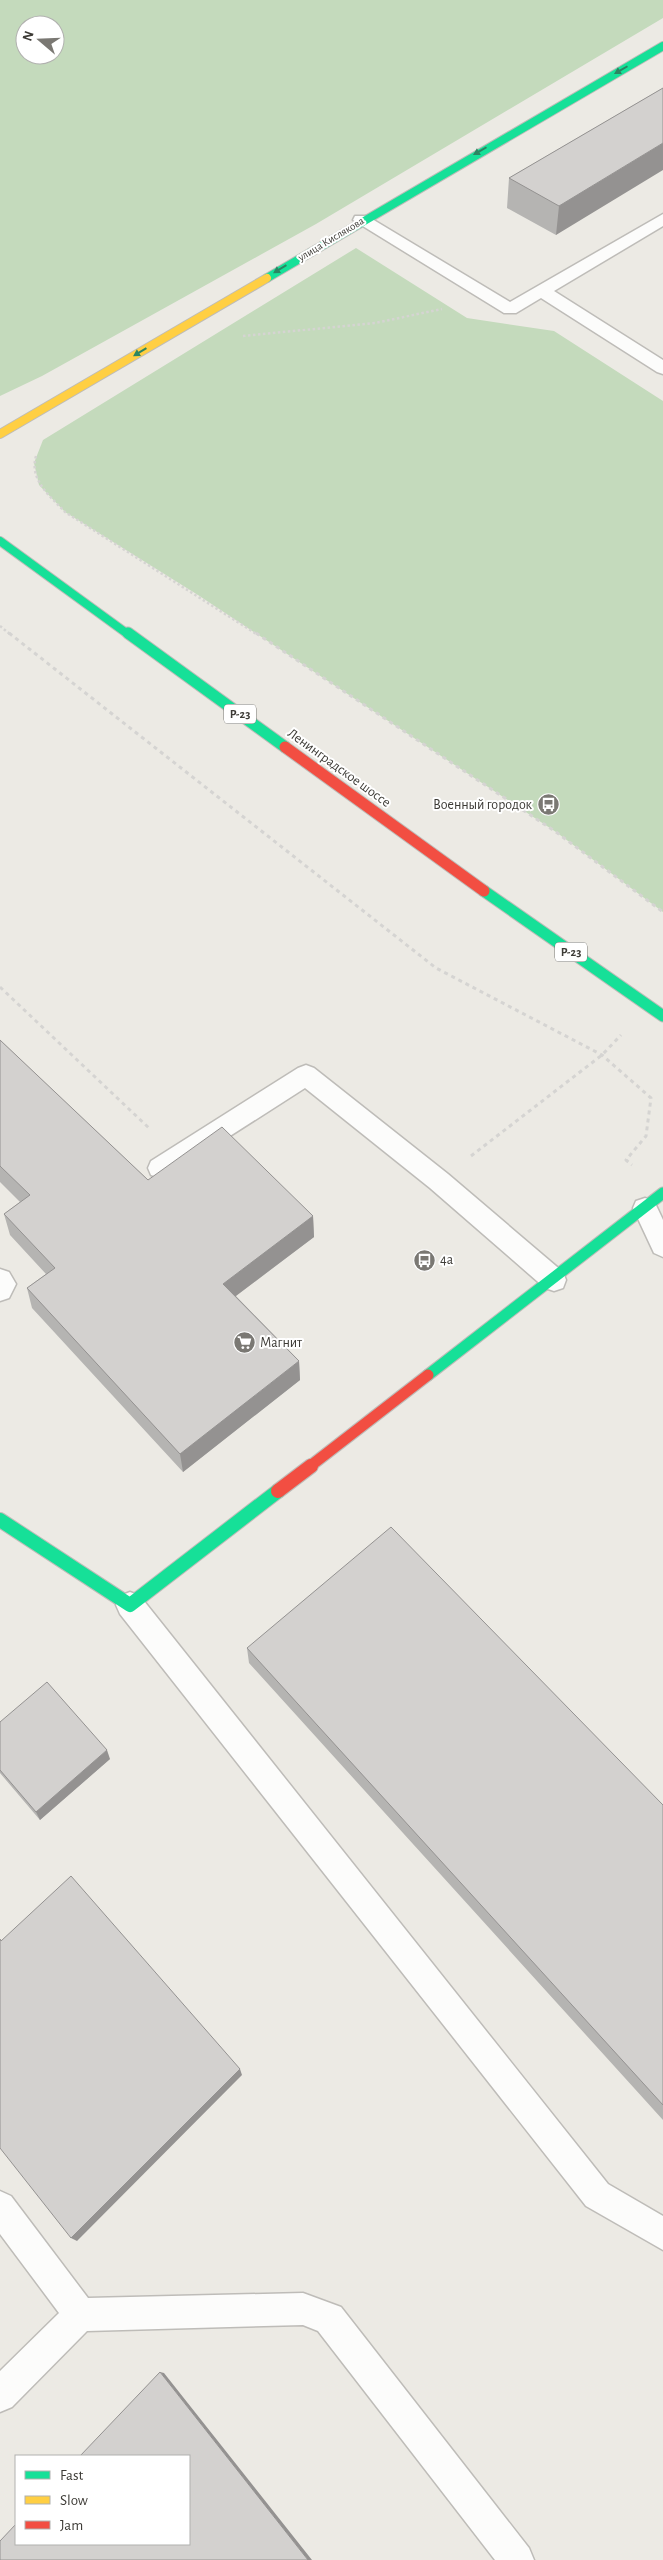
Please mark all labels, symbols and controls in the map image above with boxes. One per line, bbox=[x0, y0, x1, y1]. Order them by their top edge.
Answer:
north arrow bbox=[15, 15, 65, 65]
text: N bbox=[20, 29, 37, 43]
one-way arrow bbox=[613, 66, 628, 74]
one-way arrow bbox=[474, 147, 487, 156]
street label: улица Кислякова bbox=[295, 215, 366, 263]
one-way arrow bbox=[273, 264, 286, 273]
one-way arrow bbox=[133, 347, 146, 356]
road number: Р-23 bbox=[224, 704, 256, 724]
street label: Ленинградское шоссе bbox=[285, 726, 393, 810]
bus stop icon: Военный городок bbox=[536, 793, 560, 817]
place label: Военный городок bbox=[433, 798, 533, 812]
road number: Р-23 bbox=[555, 942, 587, 962]
bus stop icon: 4а bbox=[412, 1248, 436, 1272]
place label: 4а bbox=[440, 1253, 454, 1267]
supermarket icon: Магнит bbox=[232, 1331, 256, 1355]
place label: Магнит bbox=[260, 1336, 303, 1350]
legend bbox=[15, 2455, 190, 2545]
text: Fast bbox=[60, 2468, 84, 2483]
text: Slow bbox=[60, 2493, 88, 2508]
text: Jam bbox=[60, 2518, 83, 2533]

